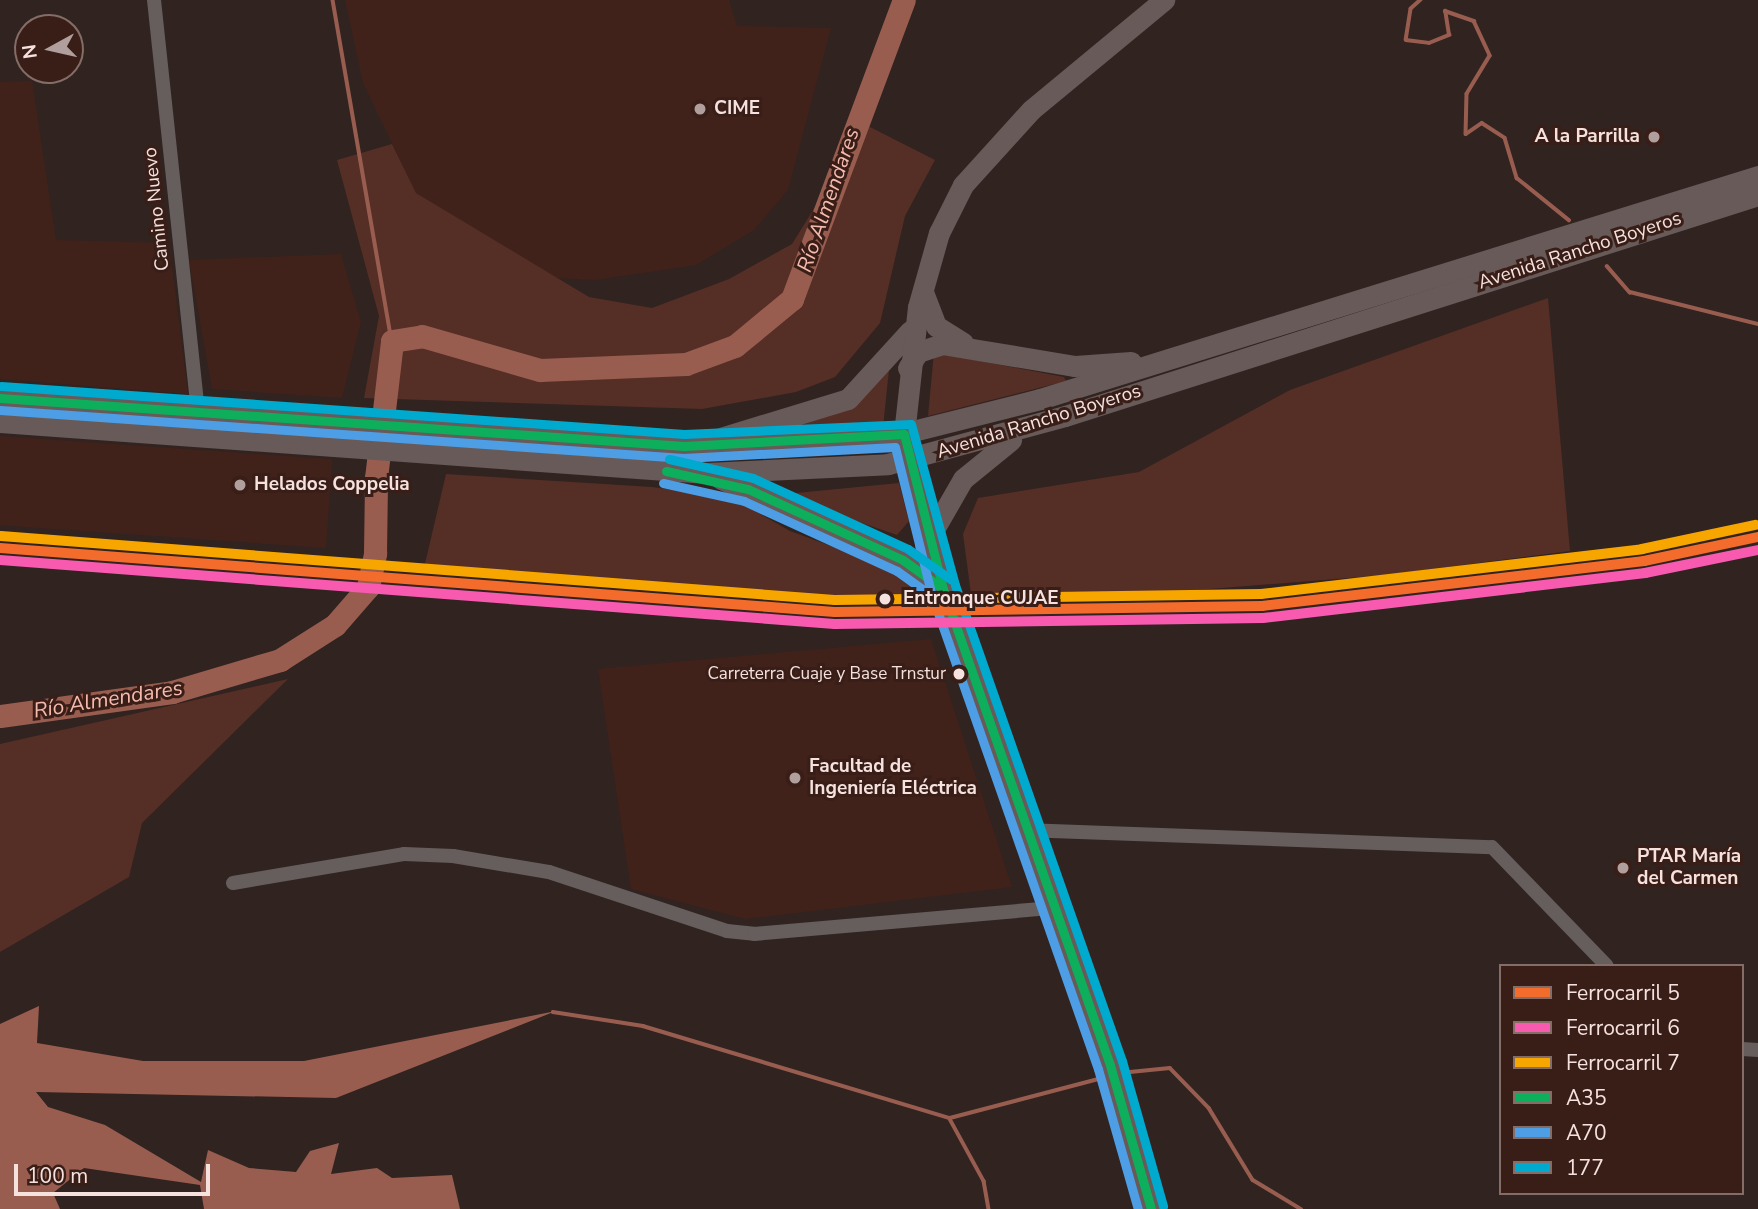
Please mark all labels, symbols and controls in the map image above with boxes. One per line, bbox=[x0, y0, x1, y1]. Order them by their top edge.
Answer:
north arrow bbox=[14, 14, 84, 84]
text: N bbox=[16, 43, 44, 60]
place label: CIME bbox=[714, 98, 760, 120]
marker: CIME bbox=[692, 101, 708, 117]
water label: Río Almendares bbox=[792, 125, 864, 275]
place label: A la Parrilla bbox=[1535, 126, 1640, 148]
marker: A la Parrilla bbox=[1646, 129, 1662, 145]
street label: Camino Nuevo bbox=[139, 146, 175, 272]
street label: Avenida Rancho Boyeros bbox=[1476, 207, 1684, 295]
street label: Avenida Rancho Boyeros bbox=[934, 380, 1144, 464]
place label: Helados Coppelia bbox=[254, 474, 410, 496]
marker: Helados Coppelia bbox=[232, 477, 248, 493]
marker: Entronque CUJAE bbox=[874, 588, 896, 610]
place label: Entronque CUJAE bbox=[903, 588, 1059, 610]
place label: Carreterra Cuaje y Base Trnstur bbox=[708, 664, 946, 684]
marker: Carreterra Cuaje y Base Trnstur bbox=[952, 667, 966, 681]
water label: Río Almendares bbox=[32, 675, 184, 723]
place label: Facultad de Ingeniería Eléctrica bbox=[809, 756, 977, 800]
marker: Facultad de Ingeniería Eléctrica bbox=[787, 770, 803, 786]
place label: PTAR María del Carmen bbox=[1637, 846, 1741, 890]
marker: PTAR María del Carmen bbox=[1615, 860, 1631, 876]
legend bbox=[1499, 964, 1744, 1195]
text: Ferrocarril 5 bbox=[1566, 979, 1680, 1007]
text: Ferrocarril 6 bbox=[1566, 1014, 1680, 1042]
text: Ferrocarril 7 bbox=[1566, 1049, 1680, 1077]
text: A35 bbox=[1566, 1084, 1607, 1112]
text: A70 bbox=[1566, 1119, 1607, 1147]
scale bar bbox=[18, 1150, 214, 1194]
text: 177 bbox=[1566, 1154, 1604, 1182]
text: 100 m bbox=[27, 1162, 88, 1190]

